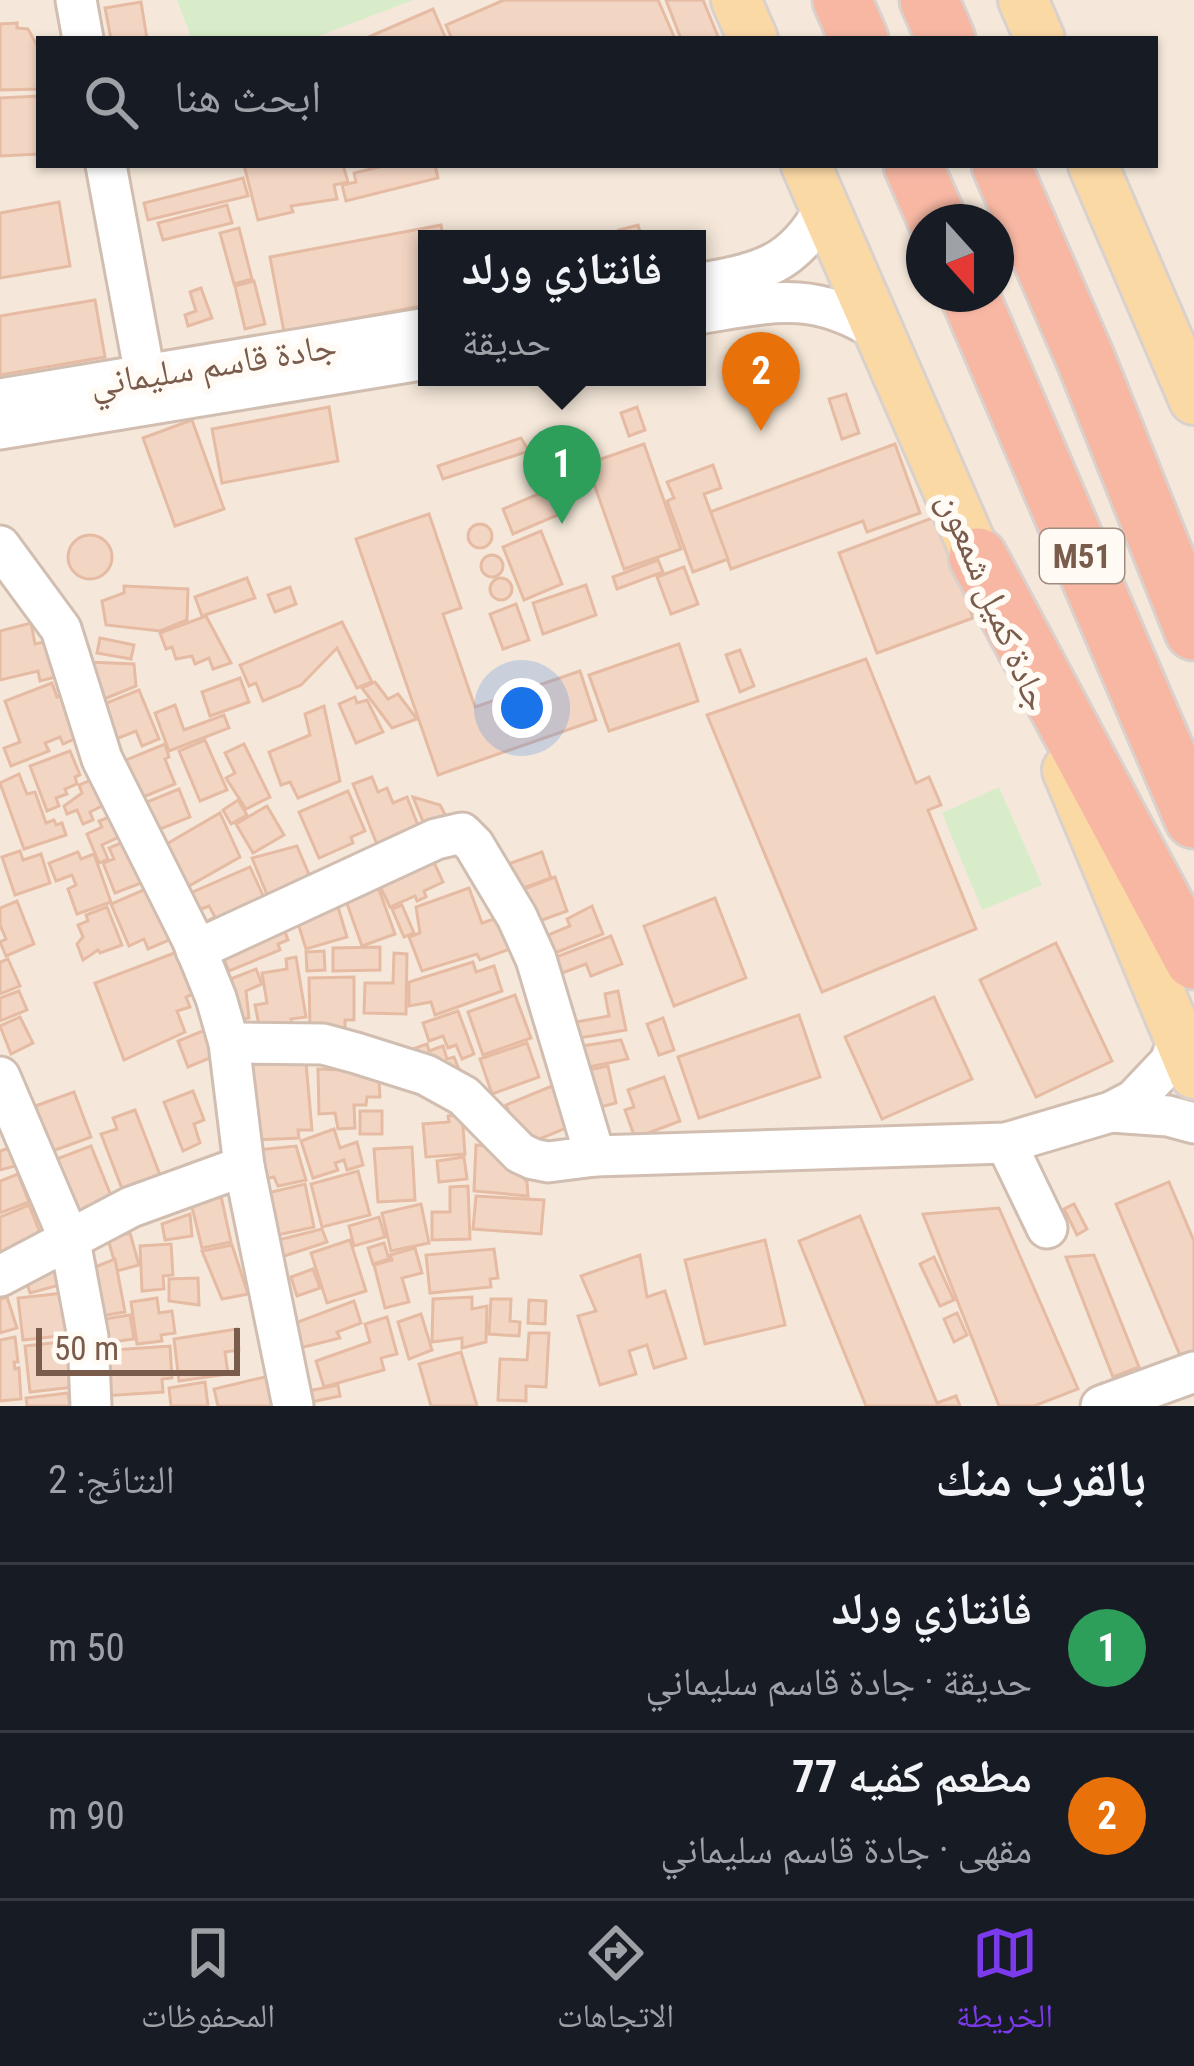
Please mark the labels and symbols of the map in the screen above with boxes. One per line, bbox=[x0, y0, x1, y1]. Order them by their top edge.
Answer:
north arrow bbox=[906, 204, 1014, 312]
street label: جادة قاسم سليماني bbox=[87, 325, 341, 412]
pin: 2 bbox=[722, 332, 800, 431]
pin: 1 bbox=[523, 425, 601, 524]
street label: جادة كميل شمعون bbox=[929, 486, 1059, 717]
road number: M51 bbox=[1040, 529, 1124, 583]
your location bbox=[492, 678, 552, 738]
scale bar bbox=[36, 1322, 240, 1375]

